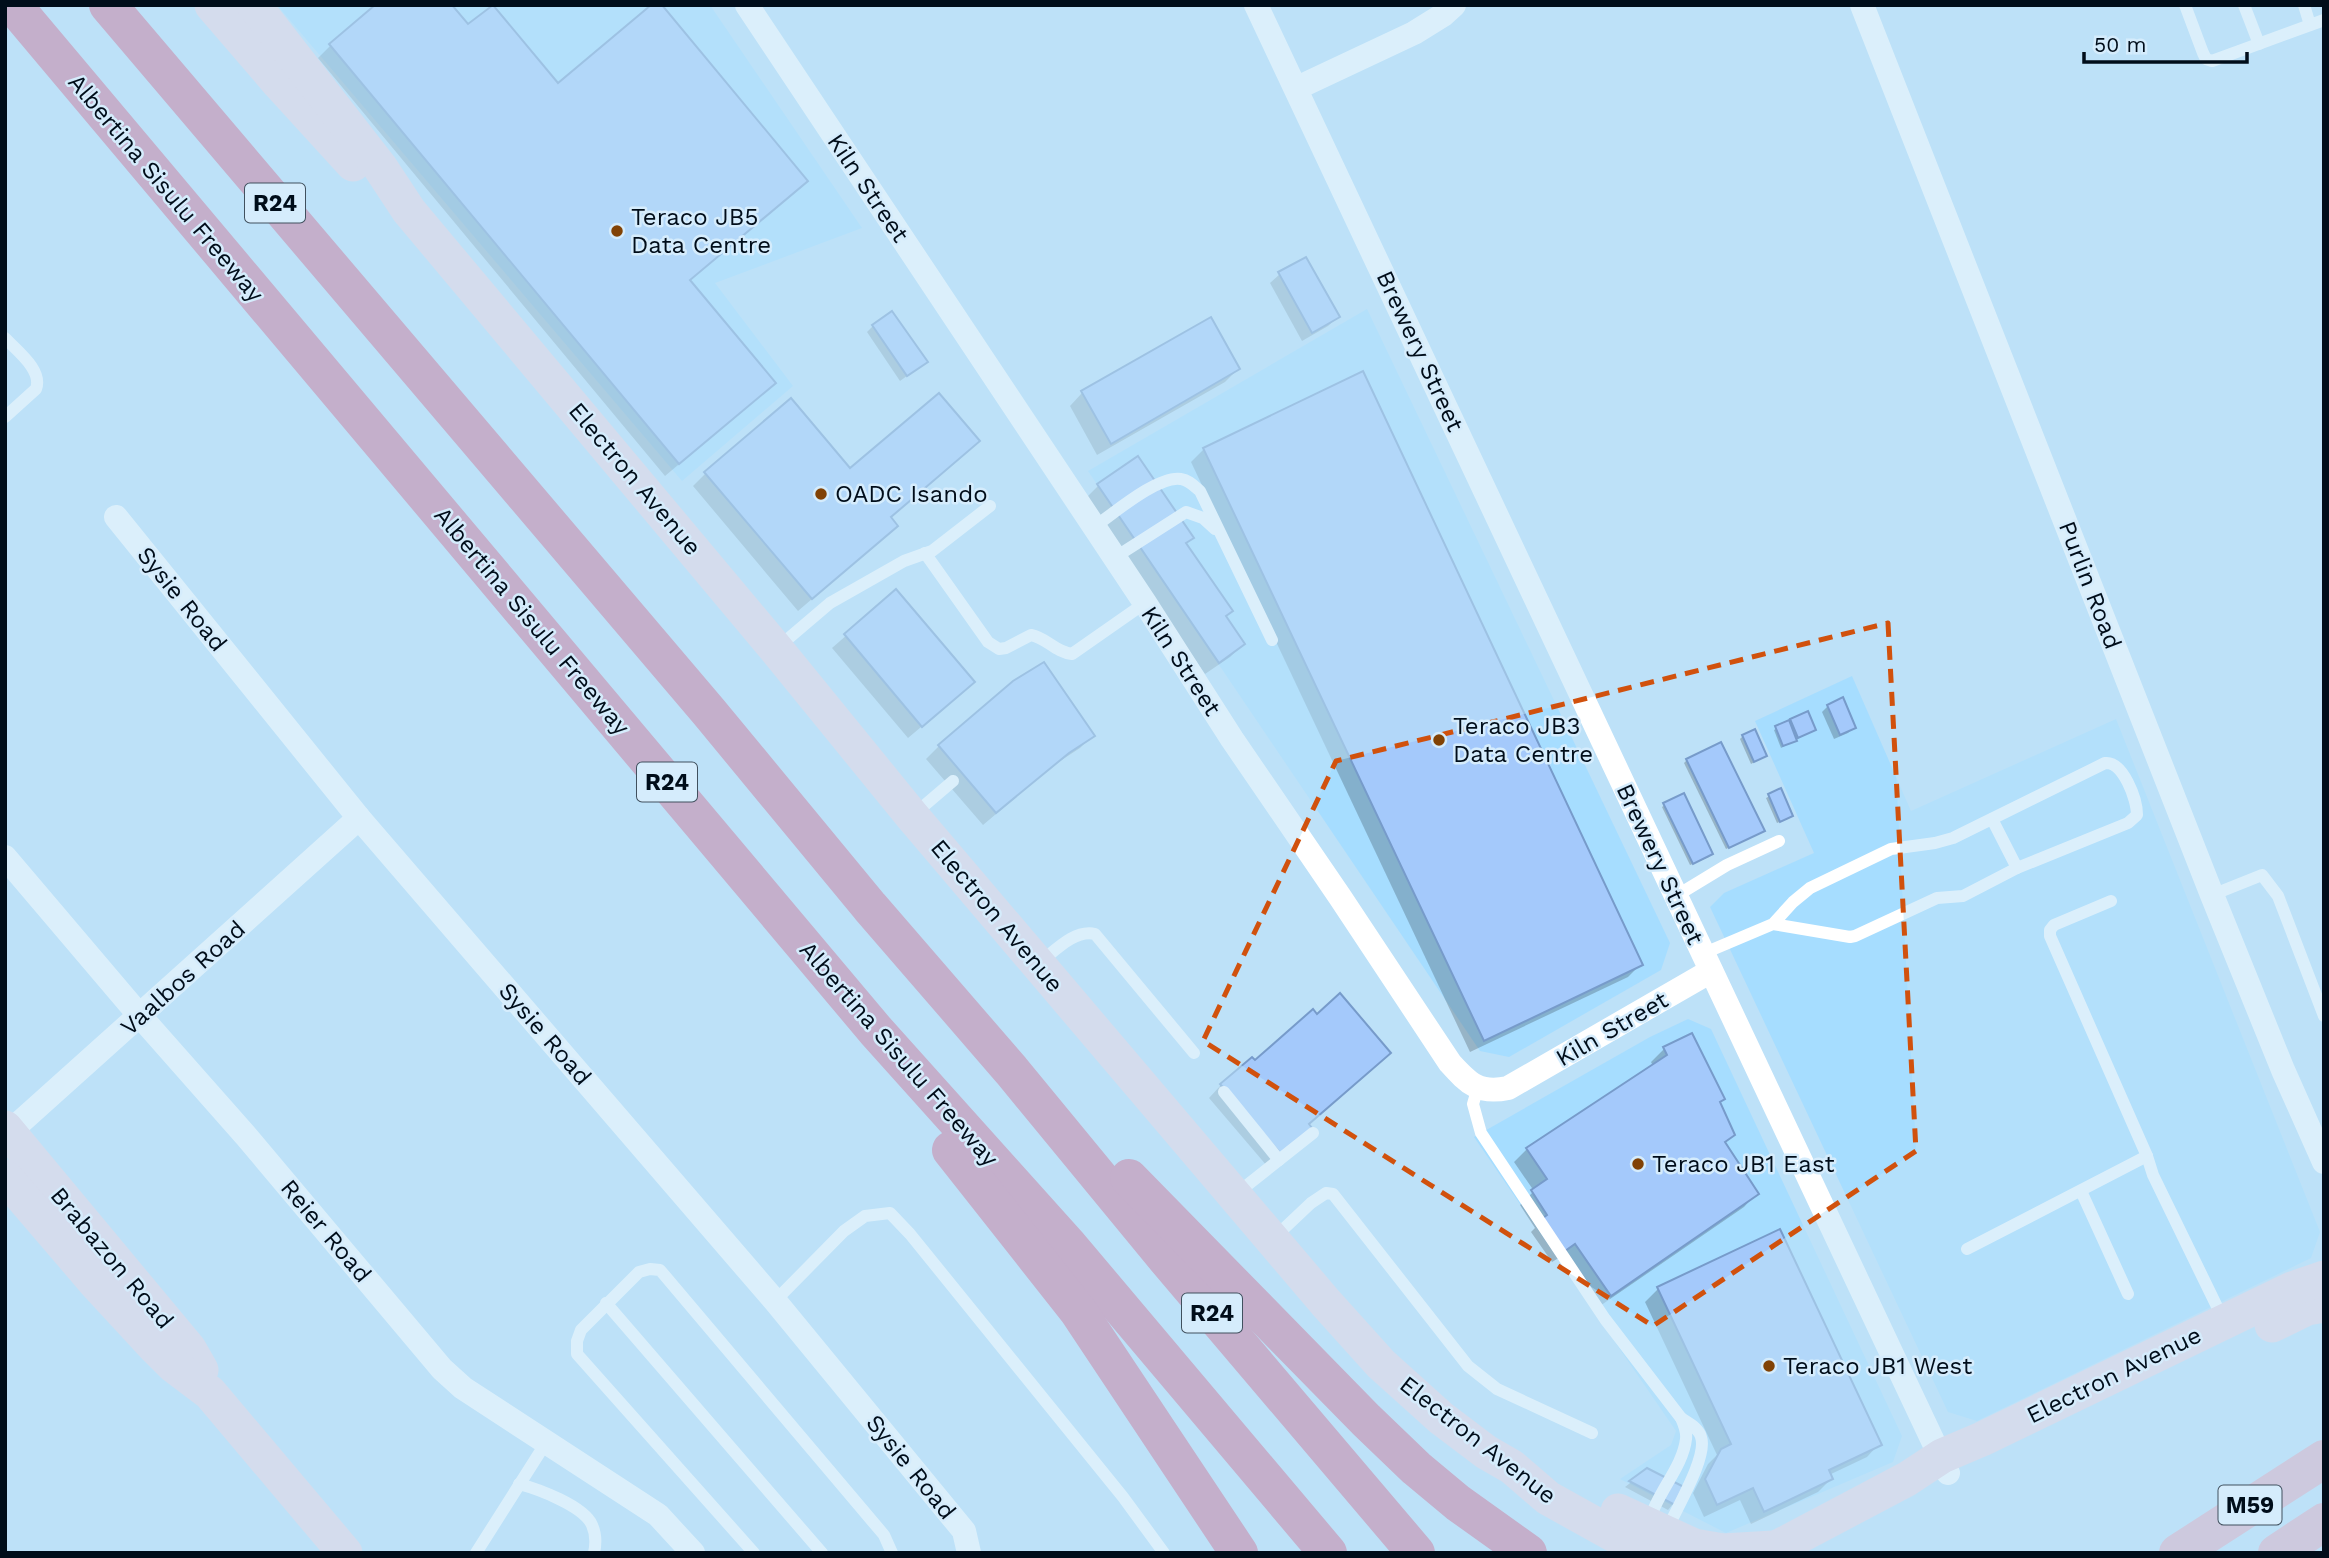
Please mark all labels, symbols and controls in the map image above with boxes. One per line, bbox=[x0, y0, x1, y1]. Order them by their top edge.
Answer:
scale bar bbox=[2084, 21, 2247, 65]
text: 50 m bbox=[2094, 32, 2146, 57]
street label: Albertina Sisulu Freeway bbox=[63, 68, 270, 308]
street label: Kiln Street bbox=[822, 128, 914, 248]
road number: R24 bbox=[245, 184, 305, 222]
place label: Teraco JB5 Data Centre bbox=[631, 203, 771, 259]
marker: Teraco JB5 Data Centre bbox=[609, 223, 625, 239]
street label: Brewery Street bbox=[1371, 266, 1469, 436]
street label: Electron Avenue bbox=[563, 397, 707, 561]
place label: OADC Isando bbox=[835, 480, 988, 508]
marker: OADC Isando bbox=[813, 486, 829, 502]
street label: Albertina Sisulu Freeway bbox=[429, 501, 636, 741]
street label: Purlin Road bbox=[2053, 517, 2127, 653]
street label: Sysie Road bbox=[131, 541, 233, 657]
street label: Kiln Street bbox=[1135, 601, 1227, 721]
place label: Teraco JB3 Data Centre bbox=[1453, 712, 1593, 768]
marker: Teraco JB3 Data Centre bbox=[1431, 732, 1447, 748]
road number: R24 bbox=[637, 762, 697, 802]
street label: Brewery Street bbox=[1611, 779, 1709, 949]
street label: Electron Avenue bbox=[925, 834, 1069, 998]
street label: Vaalbos Road bbox=[115, 915, 251, 1041]
street label: Albertina Sisulu Freeway bbox=[794, 936, 1005, 1173]
street label: Sysie Road bbox=[493, 977, 597, 1091]
street label: Kiln Street bbox=[1551, 986, 1673, 1072]
place label: Teraco JB1 East bbox=[1652, 1150, 1835, 1178]
marker: Teraco JB1 East bbox=[1630, 1156, 1646, 1172]
street label: Reier Road bbox=[275, 1174, 377, 1288]
street label: Brabazon Road bbox=[45, 1182, 179, 1334]
road number: R24 bbox=[1182, 1294, 1242, 1332]
street label: Electron Avenue bbox=[2022, 1321, 2206, 1429]
place label: Teraco JB1 West bbox=[1783, 1352, 1972, 1380]
marker: Teraco JB1 West bbox=[1761, 1358, 1777, 1374]
street label: Electron Avenue bbox=[1394, 1370, 1562, 1510]
street label: Sysie Road bbox=[860, 1409, 962, 1525]
road number: M59 bbox=[2218, 1486, 2282, 1524]

